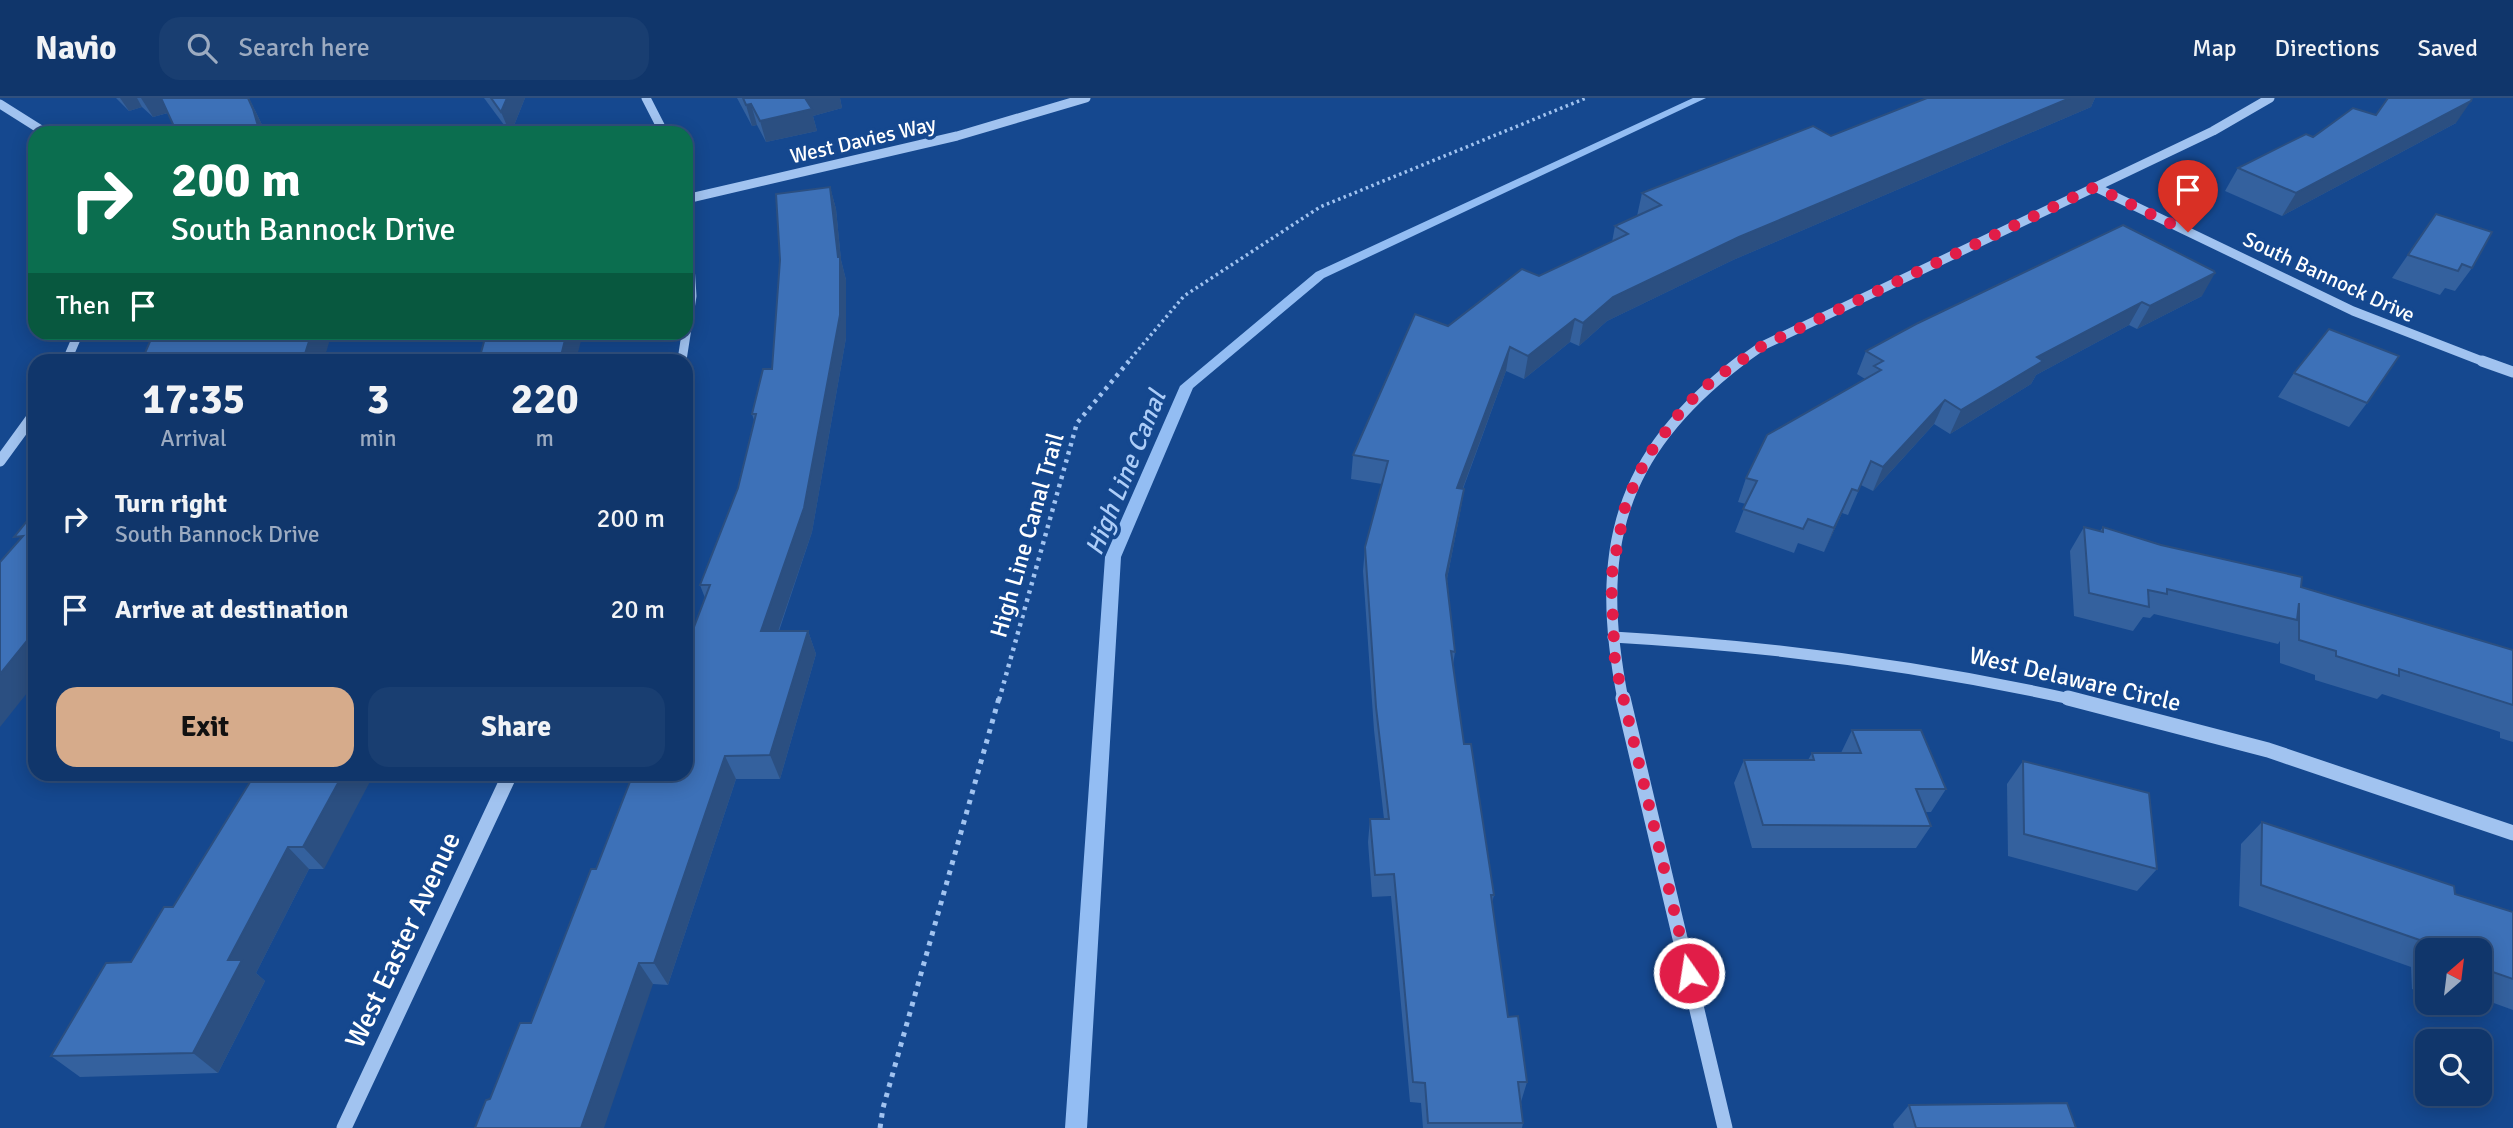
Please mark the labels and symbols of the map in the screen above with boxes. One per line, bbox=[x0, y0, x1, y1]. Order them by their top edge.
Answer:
street label: West Davies Way bbox=[787, 111, 939, 169]
pin bbox=[2158, 160, 2218, 232]
street label: South Bannock Drive bbox=[2239, 226, 2419, 328]
water label: High Line Canal bbox=[1078, 384, 1174, 560]
street label: High Line Canal Trail bbox=[983, 429, 1071, 641]
street label: West Delaware Circle bbox=[1966, 640, 2184, 718]
street label: West Easter Avenue bbox=[338, 826, 468, 1054]
position arrow bbox=[1652, 936, 1726, 1010]
north arrow bbox=[2415, 938, 2492, 1015]

